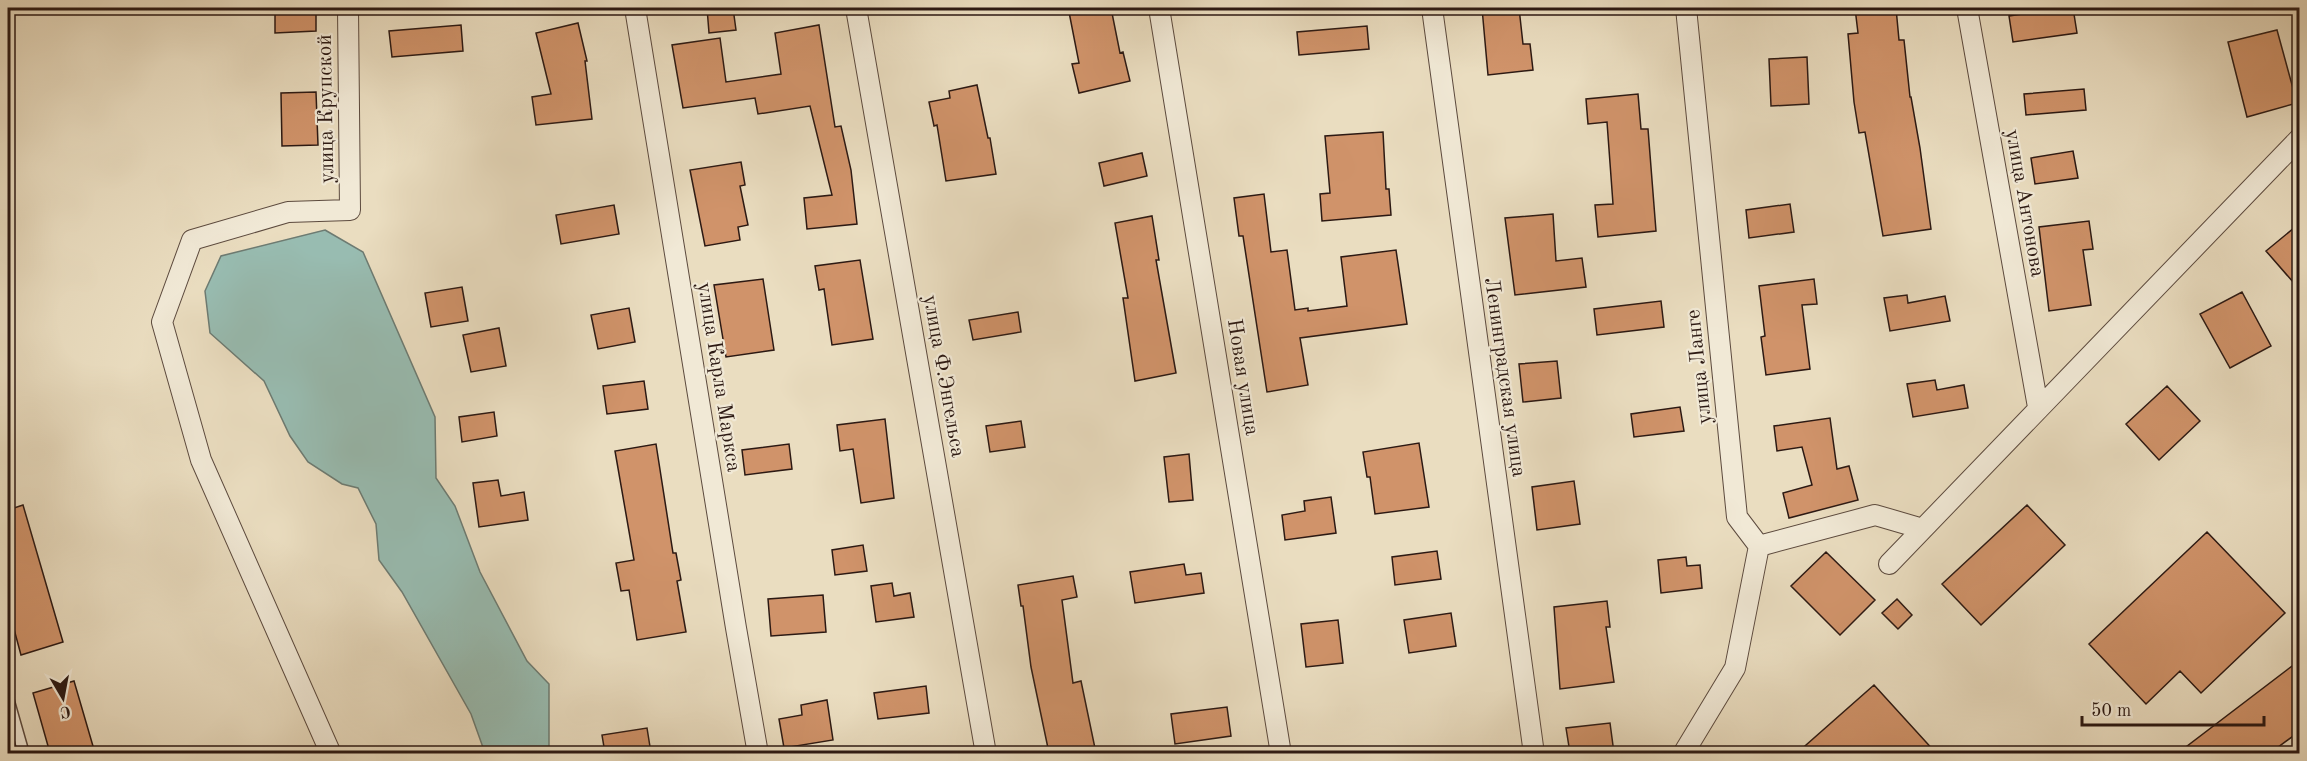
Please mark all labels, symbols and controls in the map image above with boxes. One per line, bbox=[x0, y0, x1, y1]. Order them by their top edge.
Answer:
street label: улица Крупской bbox=[315, 34, 338, 184]
street label: улица Антонова bbox=[2001, 128, 2048, 279]
street label: Ленинградская улица bbox=[1480, 276, 1529, 478]
street label: улица Карла Маркса bbox=[693, 281, 744, 474]
street label: улица Ф.Энгельса bbox=[919, 293, 968, 459]
street label: улица Ланге bbox=[1683, 308, 1716, 425]
street label: Новая улица bbox=[1223, 317, 1262, 437]
north arrow bbox=[33, 668, 93, 728]
scale bar bbox=[2082, 689, 2264, 727]
text: С bbox=[59, 702, 72, 720]
text: 50 m bbox=[2091, 702, 2131, 720]

